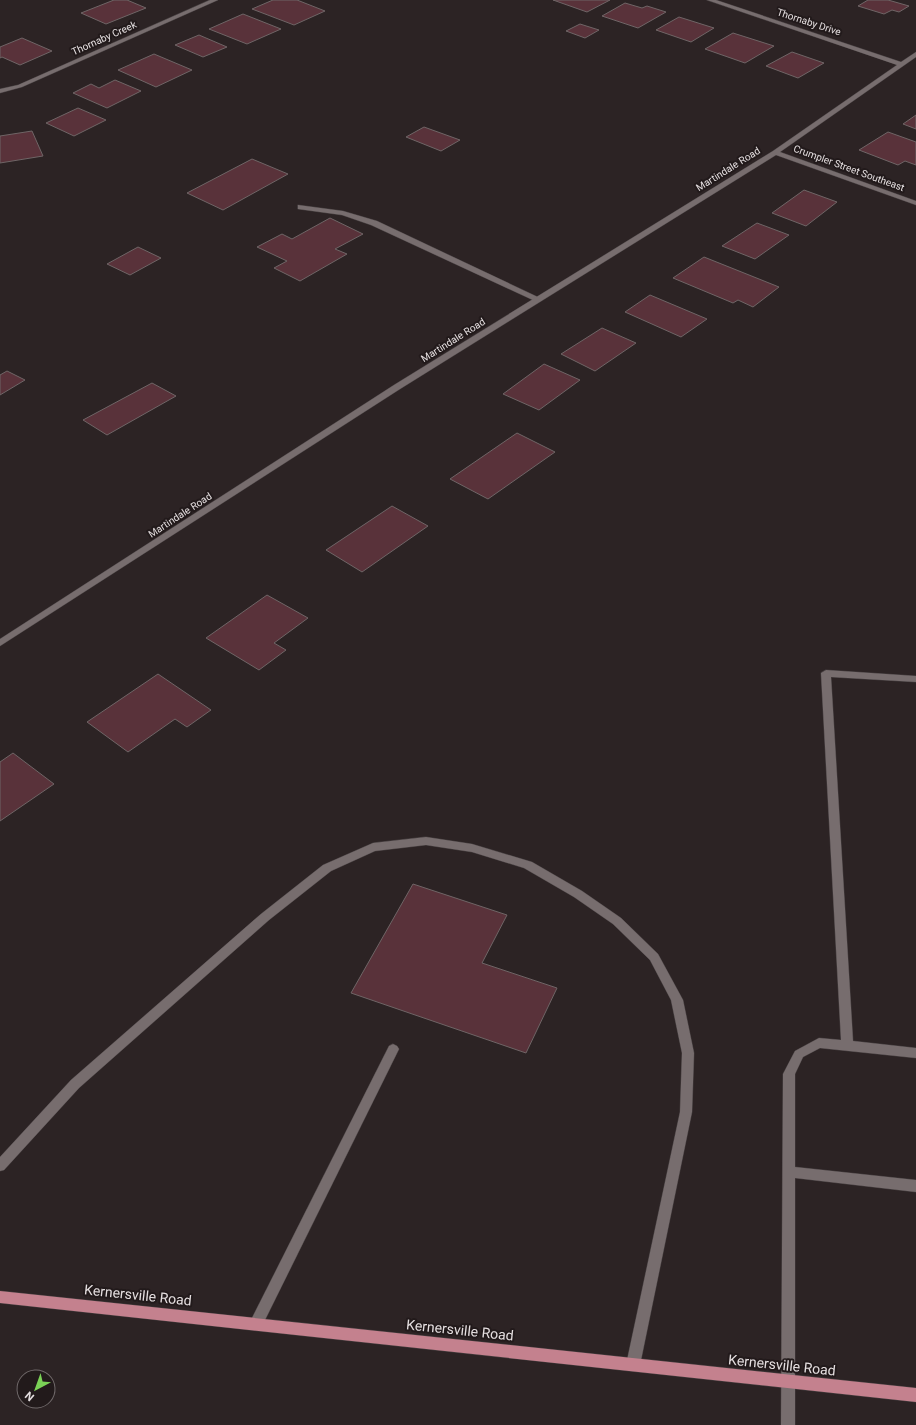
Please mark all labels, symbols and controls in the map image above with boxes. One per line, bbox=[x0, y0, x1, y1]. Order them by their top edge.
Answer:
street label: Thornaby Drive bbox=[776, 6, 842, 38]
street label: Thornaby Creek bbox=[70, 18, 139, 57]
street label: Crumpler Street Southeast bbox=[792, 143, 906, 193]
street label: Martindale Road bbox=[694, 145, 762, 193]
street label: Martindale Road bbox=[419, 316, 487, 364]
street label: Martindale Road bbox=[146, 490, 214, 540]
street label: Kernersville Road bbox=[83, 1281, 193, 1309]
street label: Kernersville Road bbox=[405, 1316, 515, 1344]
street label: Kernersville Road bbox=[727, 1351, 837, 1379]
north arrow bbox=[16, 1369, 56, 1409]
text: N bbox=[22, 1389, 37, 1404]

